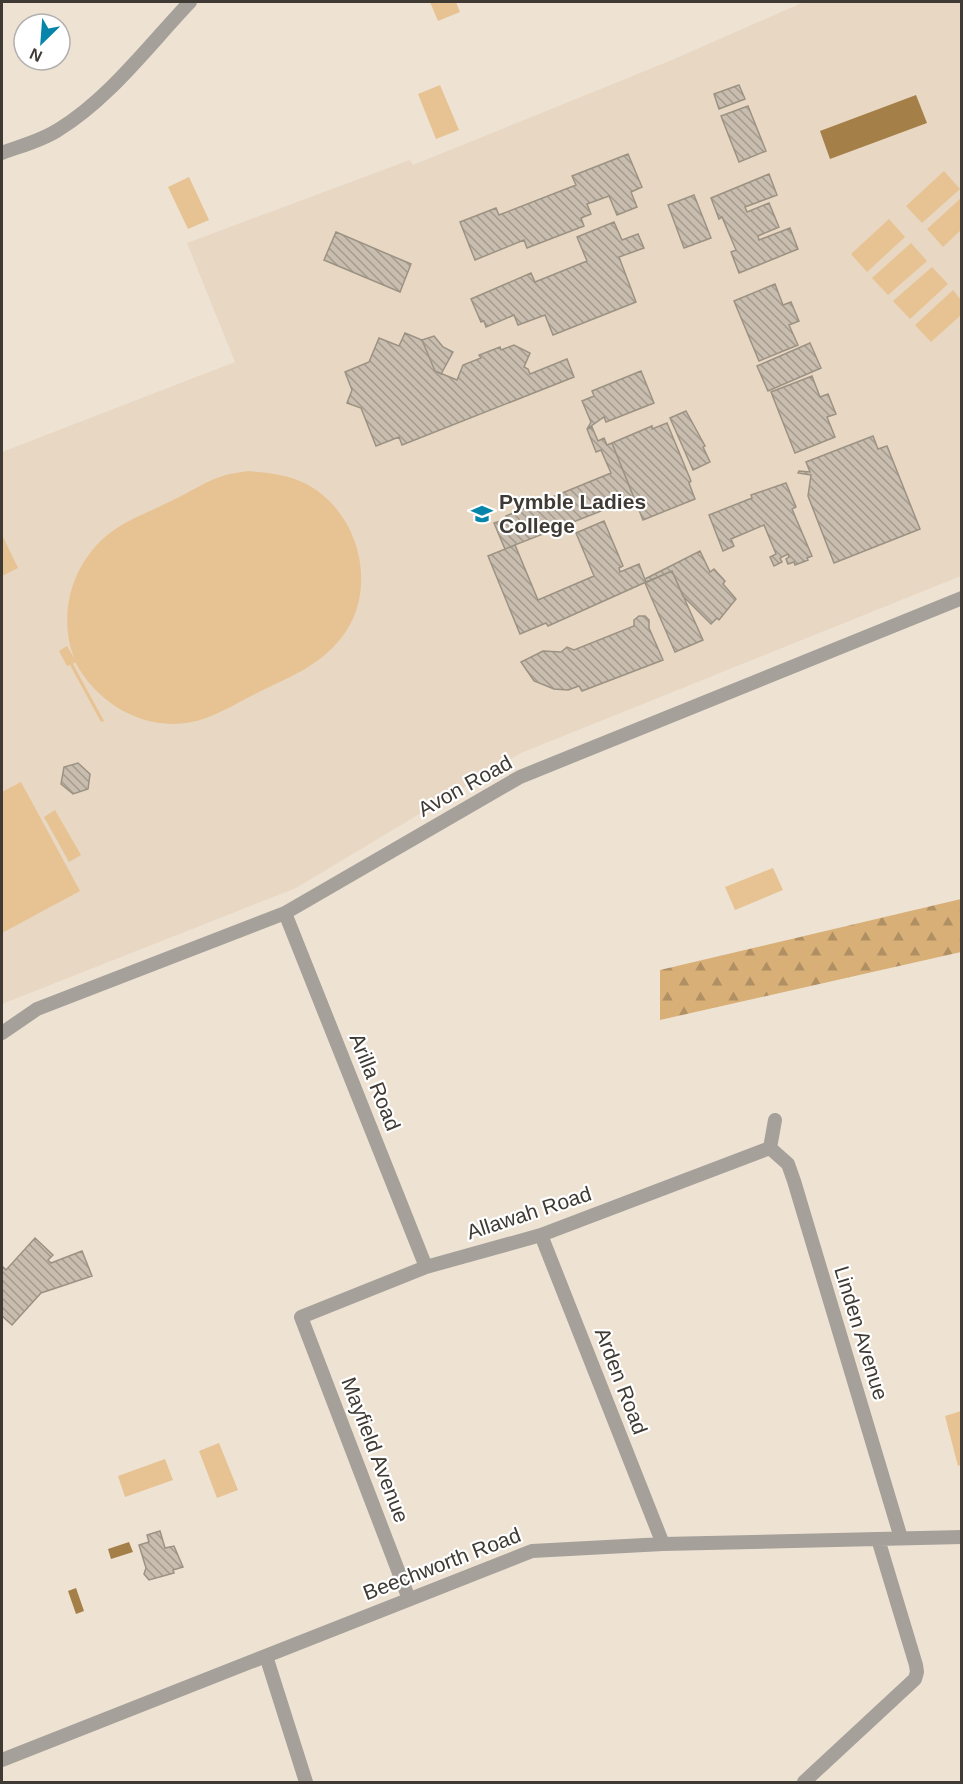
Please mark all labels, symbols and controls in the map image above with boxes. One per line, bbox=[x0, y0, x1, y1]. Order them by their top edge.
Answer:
north arrow bbox=[12, 12, 72, 72]
text: N bbox=[27, 45, 45, 65]
place label: Pymble Ladies College bbox=[499, 490, 646, 537]
school or university icon: Pymble Ladies College bbox=[470, 502, 494, 526]
street label: Avon Road bbox=[414, 750, 516, 821]
street label: Arilla Road bbox=[346, 1030, 405, 1134]
street label: Allawah Road bbox=[464, 1182, 594, 1243]
street label: Linden Avenue bbox=[830, 1263, 893, 1402]
street label: Arden Road bbox=[591, 1324, 652, 1437]
street label: Mayfield Avenue bbox=[337, 1374, 414, 1526]
street label: Beechworth Road bbox=[360, 1523, 524, 1604]

